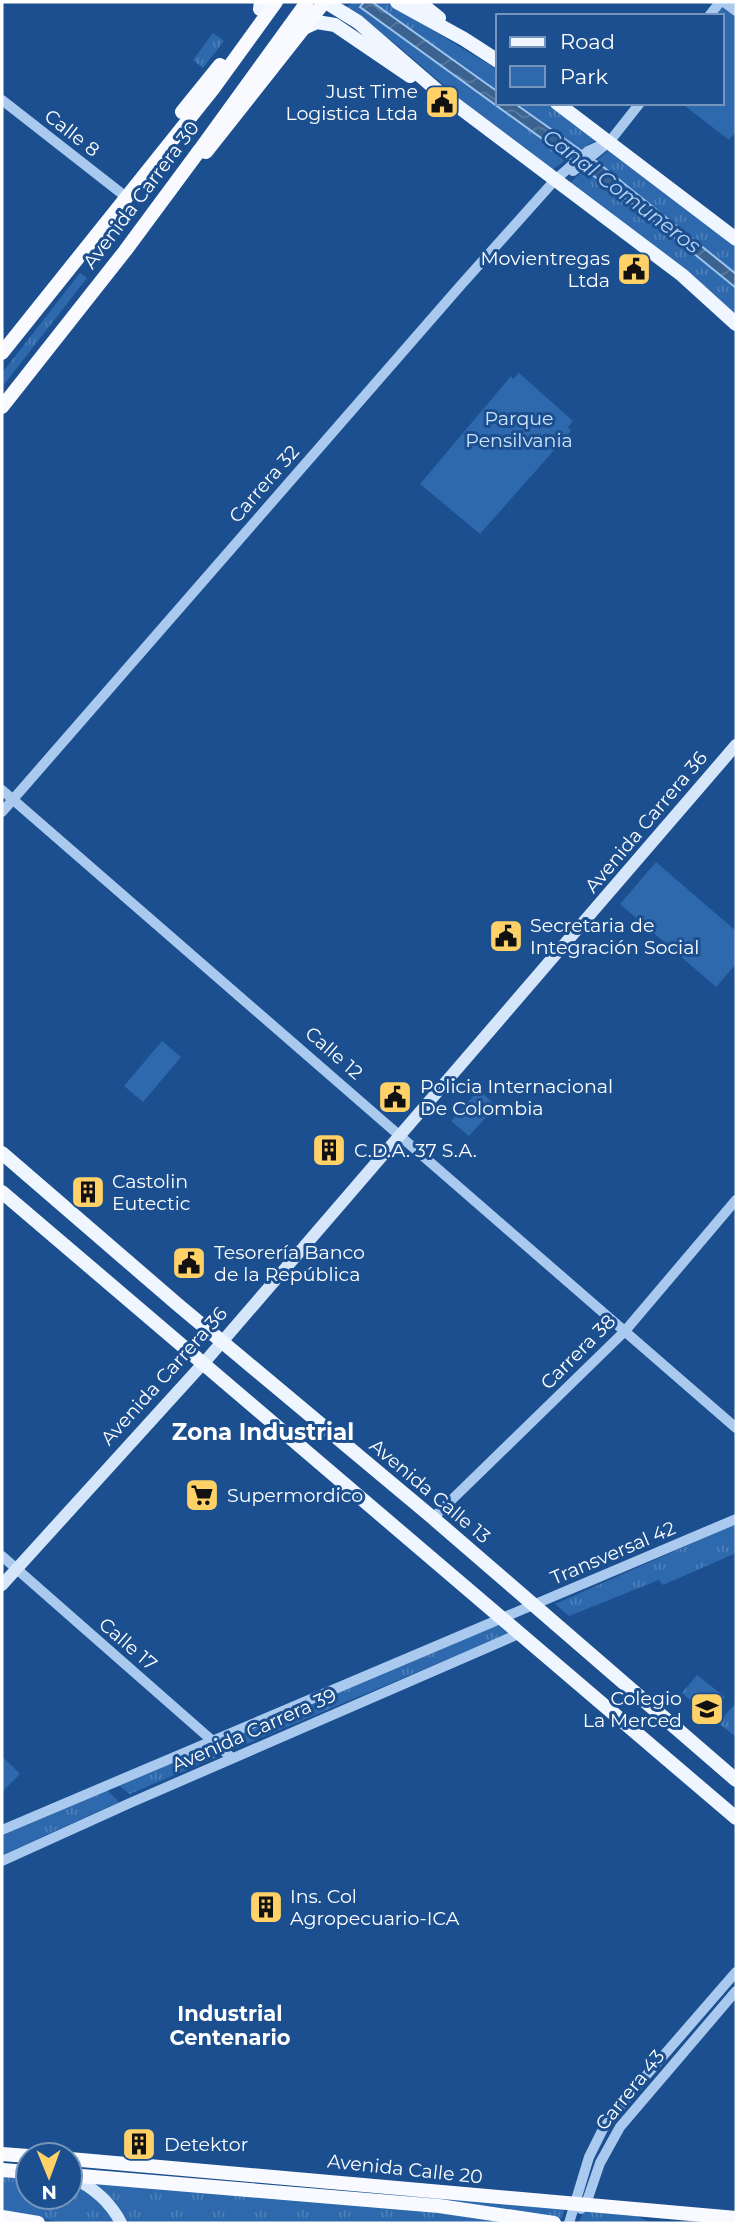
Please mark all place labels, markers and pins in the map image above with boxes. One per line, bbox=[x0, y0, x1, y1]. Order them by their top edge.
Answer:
place label: Just Time Logistica Ltda bbox=[285, 80, 418, 125]
public building icon: Just Time Logistica Ltda bbox=[423, 83, 461, 121]
place label: Movientregas Ltda bbox=[480, 247, 610, 292]
public building icon: Movientregas Ltda bbox=[615, 250, 653, 288]
place label: Secretaria de Integración Social bbox=[530, 914, 699, 959]
public building icon: Secretaria de Integración Social bbox=[487, 917, 525, 955]
place label: Policia Internacional De Colombia bbox=[420, 1075, 613, 1120]
public building icon: Policia Internacional De Colombia bbox=[376, 1078, 414, 1116]
building icon: C.D.A. 37 S.A. bbox=[310, 1131, 348, 1169]
place label: C.D.A. 37 S.A. bbox=[354, 1139, 477, 1162]
place label: Castolin Eutectic bbox=[112, 1170, 191, 1215]
building icon: Castolin Eutectic bbox=[69, 1173, 107, 1211]
place label: Tesorería Banco de la República bbox=[214, 1241, 365, 1286]
public building icon: Tesorería Banco de la República bbox=[170, 1244, 208, 1282]
supermarket icon: Supermordico bbox=[183, 1476, 221, 1514]
place label: Supermordico bbox=[227, 1484, 363, 1507]
place label: Colegio La Merced bbox=[583, 1687, 682, 1732]
school or university icon: Colegio La Merced bbox=[688, 1690, 726, 1728]
place label: Ins. Col Agropecuario-ICA bbox=[290, 1885, 460, 1930]
building icon: Ins. Col Agropecuario-ICA bbox=[247, 1888, 285, 1926]
building icon: Detektor bbox=[120, 2125, 158, 2163]
place label: Detektor bbox=[164, 2133, 248, 2156]

